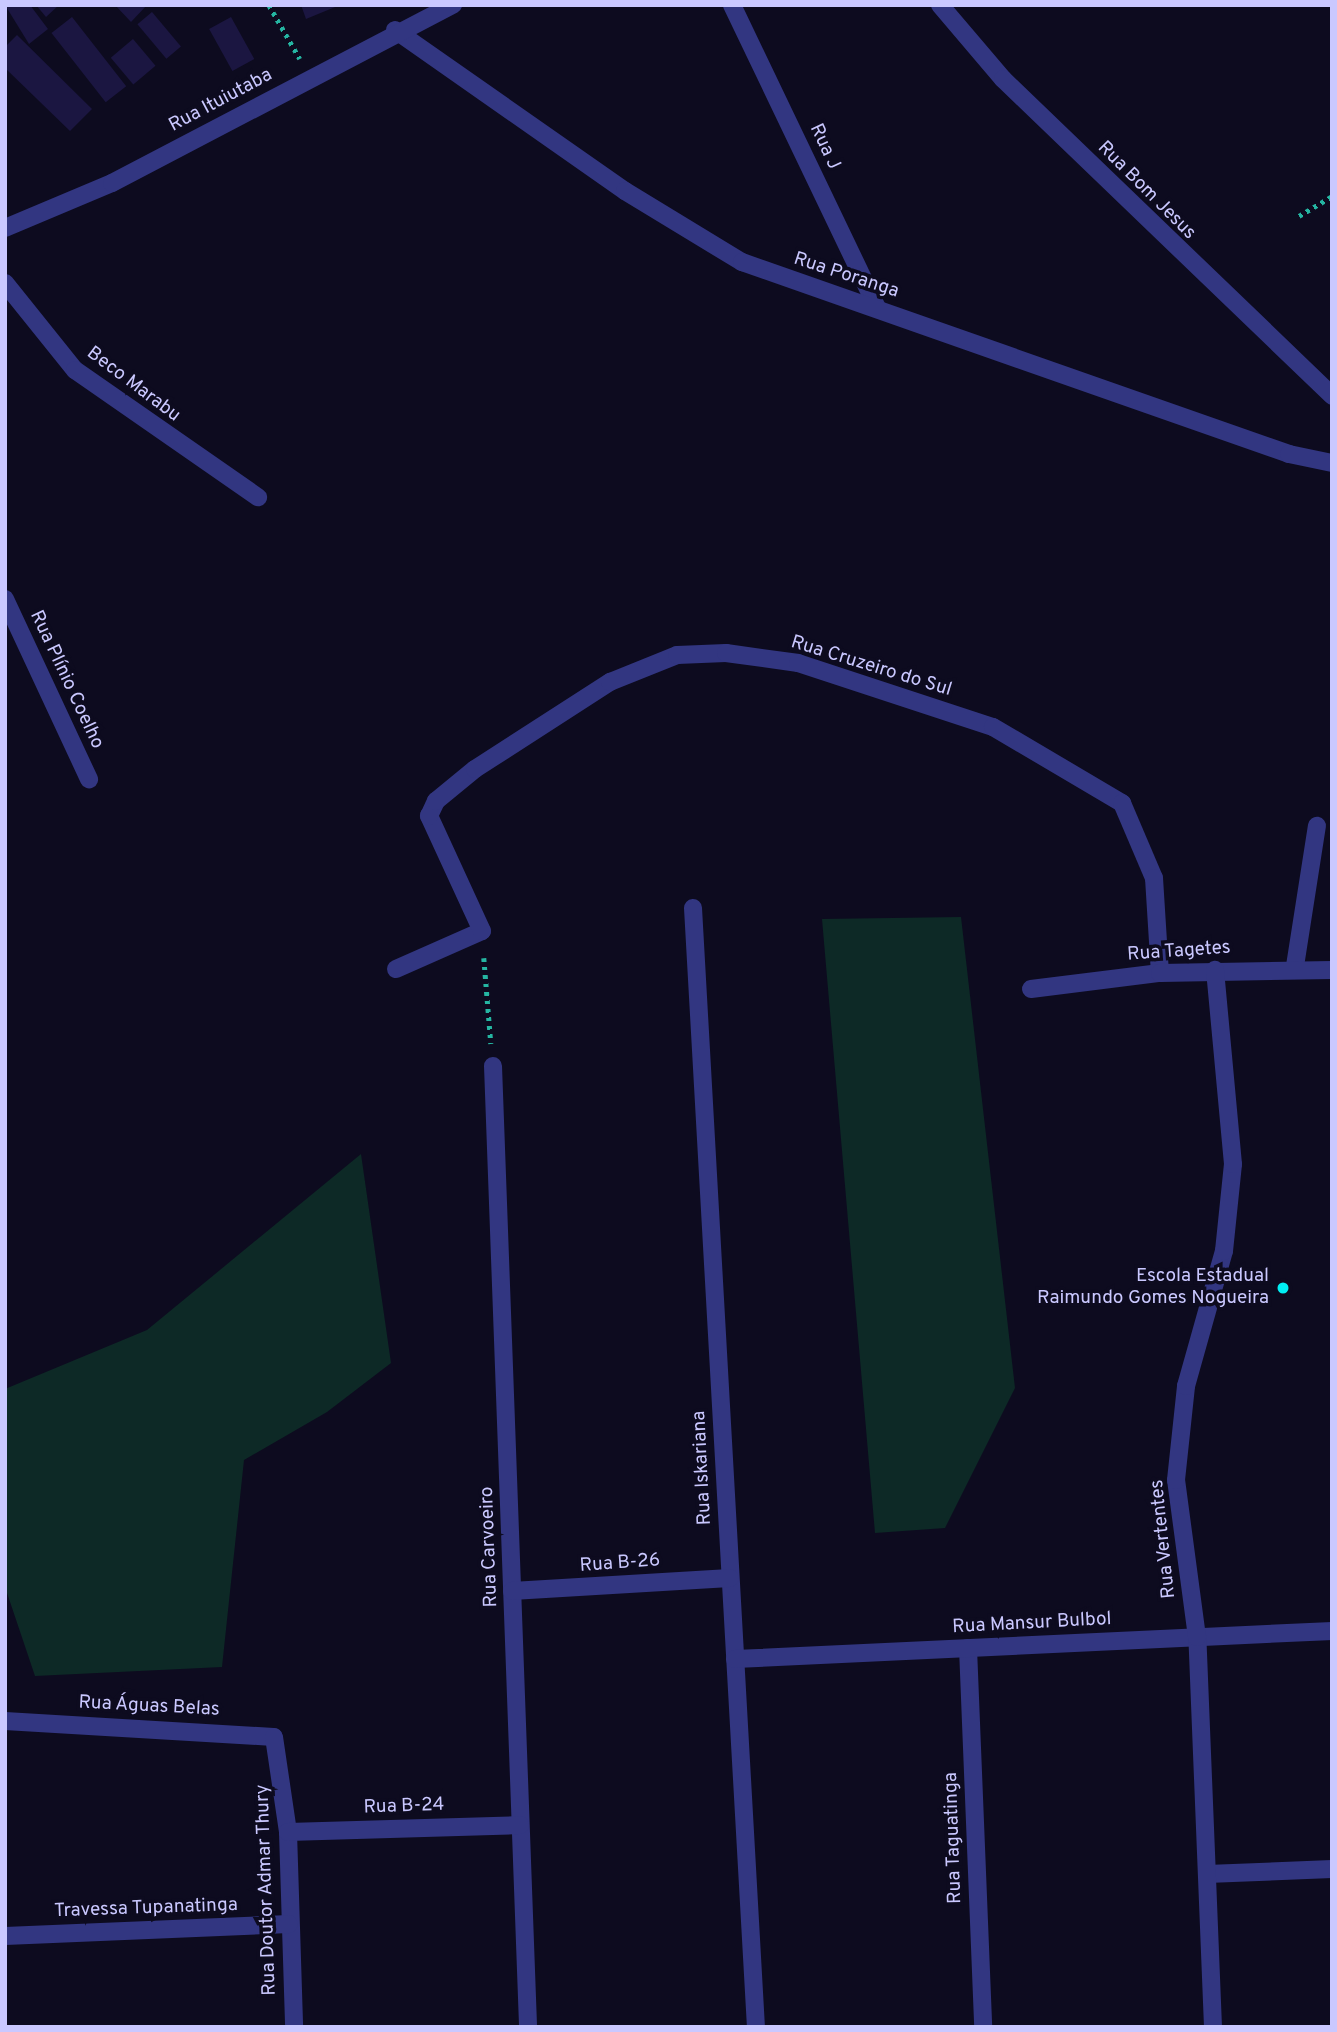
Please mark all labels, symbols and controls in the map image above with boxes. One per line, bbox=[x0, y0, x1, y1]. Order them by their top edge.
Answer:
street label: Rua Ituiutaba bbox=[165, 64, 277, 138]
street label: Rua J bbox=[804, 120, 844, 174]
street label: Rua Bom Jesus bbox=[1092, 137, 1200, 245]
street label: Rua Poranga bbox=[791, 248, 901, 304]
street label: Beco Marabu bbox=[82, 342, 184, 428]
street label: Rua Plínio Coelho bbox=[24, 607, 108, 753]
street label: Rua Cruzeiro do Sul bbox=[788, 632, 954, 702]
street label: Rua Tagetes bbox=[1126, 937, 1232, 967]
place label: Escola Estadual Raimundo Gomes Nogueira bbox=[1037, 1266, 1269, 1310]
marker: Escola Estadual Raimundo Gomes Nogueira bbox=[1275, 1280, 1291, 1296]
street label: Rua Iskariana bbox=[689, 1410, 717, 1526]
street label: Rua Vertentes bbox=[1146, 1478, 1182, 1600]
street label: Rua Carvoeiro bbox=[476, 1486, 504, 1608]
street label: Rua B-26 bbox=[579, 1550, 661, 1578]
street label: Rua Mansur Bulbol bbox=[952, 1608, 1112, 1640]
street label: Rua Águas Belas bbox=[78, 1692, 220, 1722]
street label: Rua Taguatinga bbox=[940, 1771, 968, 1905]
street label: Rua Doutor Admar Thury bbox=[252, 1783, 282, 1997]
street label: Rua B-24 bbox=[363, 1794, 445, 1820]
street label: Travessa Tupanatinga bbox=[53, 1894, 239, 1924]

